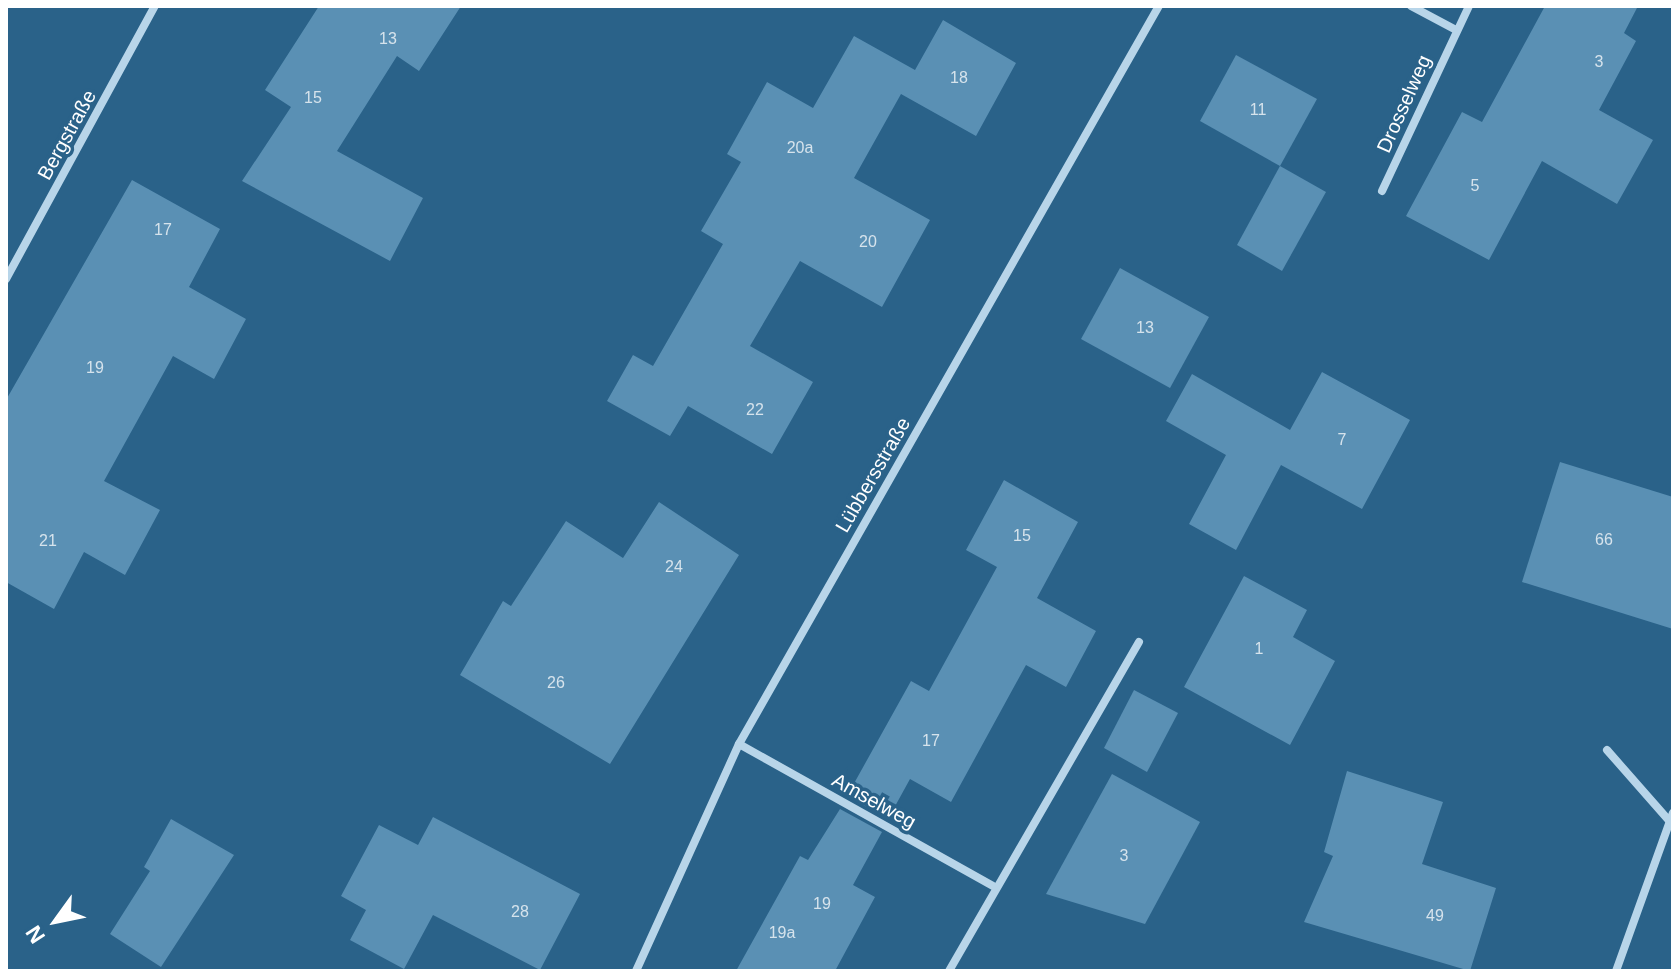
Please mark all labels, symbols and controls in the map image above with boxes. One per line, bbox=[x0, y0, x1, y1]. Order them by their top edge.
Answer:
house number: 13 bbox=[379, 29, 397, 49]
street label: Drosselweg bbox=[1372, 51, 1436, 157]
house number: 3 bbox=[1595, 52, 1603, 72]
house number: 18 bbox=[950, 68, 968, 88]
street label: Bergstraße bbox=[33, 86, 101, 184]
house number: 15 bbox=[304, 88, 322, 108]
house number: 11 bbox=[1250, 100, 1266, 120]
house number: 20a bbox=[787, 138, 813, 158]
house number: 5 bbox=[1471, 176, 1479, 196]
house number: 17 bbox=[154, 220, 172, 240]
house number: 20 bbox=[859, 232, 877, 252]
house number: 13 bbox=[1136, 318, 1154, 338]
house number: 19 bbox=[86, 358, 104, 378]
house number: 22 bbox=[746, 400, 764, 420]
street label: Lübbersstraße bbox=[830, 413, 916, 537]
house number: 7 bbox=[1338, 430, 1346, 450]
house number: 15 bbox=[1013, 526, 1031, 546]
house number: 66 bbox=[1595, 530, 1613, 550]
house number: 21 bbox=[39, 531, 57, 551]
house number: 24 bbox=[665, 557, 683, 577]
house number: 1 bbox=[1255, 639, 1263, 659]
house number: 26 bbox=[547, 673, 565, 693]
house number: 17 bbox=[922, 731, 940, 751]
street label: Amselweg bbox=[828, 768, 920, 834]
house number: 3 bbox=[1120, 846, 1128, 866]
north arrow bbox=[16, 881, 96, 961]
house number: 19 bbox=[813, 894, 831, 914]
house number: 28 bbox=[511, 902, 529, 922]
house number: 49 bbox=[1426, 906, 1444, 926]
text: N bbox=[21, 921, 50, 948]
house number: 19a bbox=[769, 923, 795, 943]

